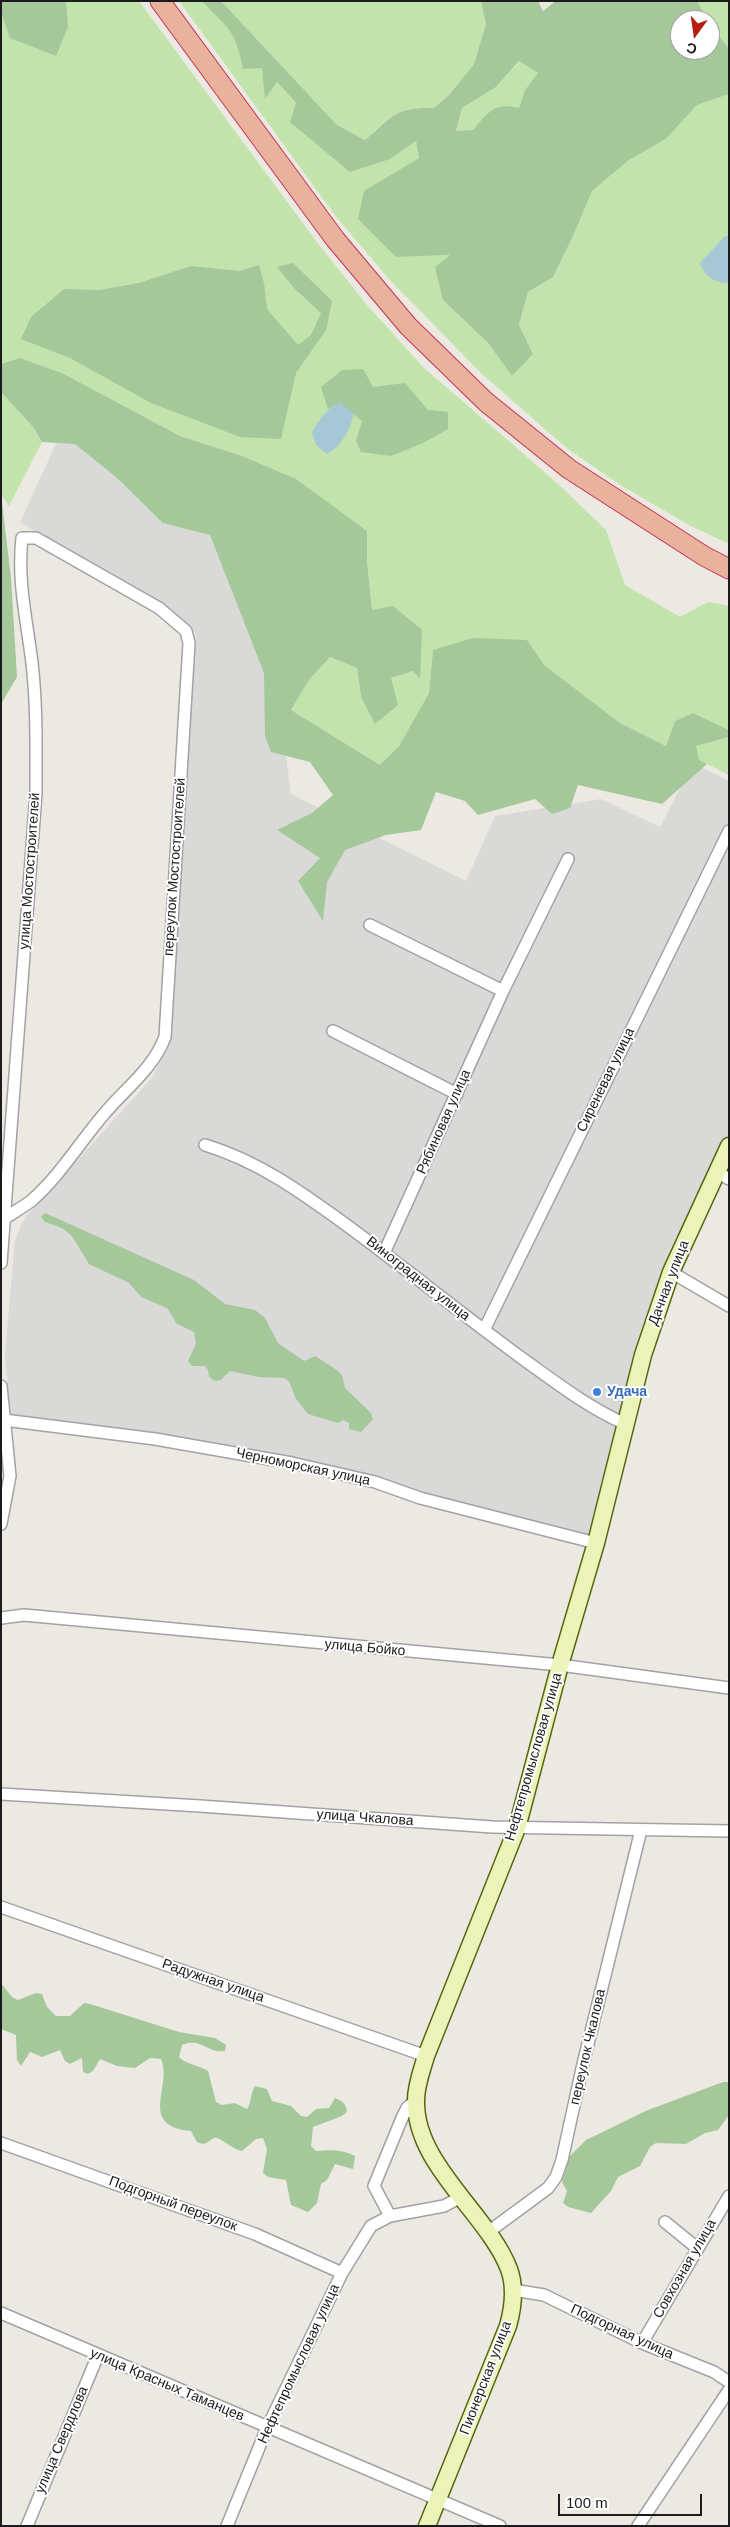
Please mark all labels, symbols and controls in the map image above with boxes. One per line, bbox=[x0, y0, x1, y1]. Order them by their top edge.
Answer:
north arrow bbox=[670, 10, 720, 60]
text: С bbox=[685, 40, 698, 58]
street label: переулок Мостостроителей bbox=[160, 777, 190, 957]
street label: улица Мостостроителей bbox=[16, 792, 44, 950]
street label: Сиреневая улица bbox=[573, 1025, 639, 1135]
street label: Рябиновая улица bbox=[413, 1067, 475, 1177]
street label: Виноградная улица bbox=[363, 1233, 473, 1325]
street label: Дачная улица bbox=[645, 1238, 693, 1328]
place label: Удача bbox=[607, 1384, 647, 1400]
marker: Удача bbox=[591, 1386, 603, 1398]
street label: Черноморская улица bbox=[234, 1445, 372, 1489]
street label: улица Бойко bbox=[324, 1636, 406, 1660]
street label: Нефтепромысловая улица bbox=[502, 1671, 566, 1843]
street label: улица Чкалова bbox=[316, 1806, 414, 1830]
street label: Радужная улица bbox=[160, 1956, 266, 2006]
street label: переулок Чкалова bbox=[567, 1987, 609, 2107]
street label: Подгорный переулок bbox=[107, 2173, 239, 2235]
street label: Совхозная улица bbox=[650, 2216, 720, 2322]
street label: Нефтепромысловая улица bbox=[255, 2282, 343, 2446]
street label: Подгорная улица bbox=[568, 2301, 676, 2363]
street label: Пионерская улица bbox=[457, 2319, 515, 2437]
street label: улица Красных Таманцев bbox=[87, 2345, 247, 2425]
street label: улица Свердлова bbox=[32, 2384, 92, 2496]
scale bar bbox=[560, 2484, 704, 2516]
text: 100 m bbox=[566, 2494, 608, 2511]

